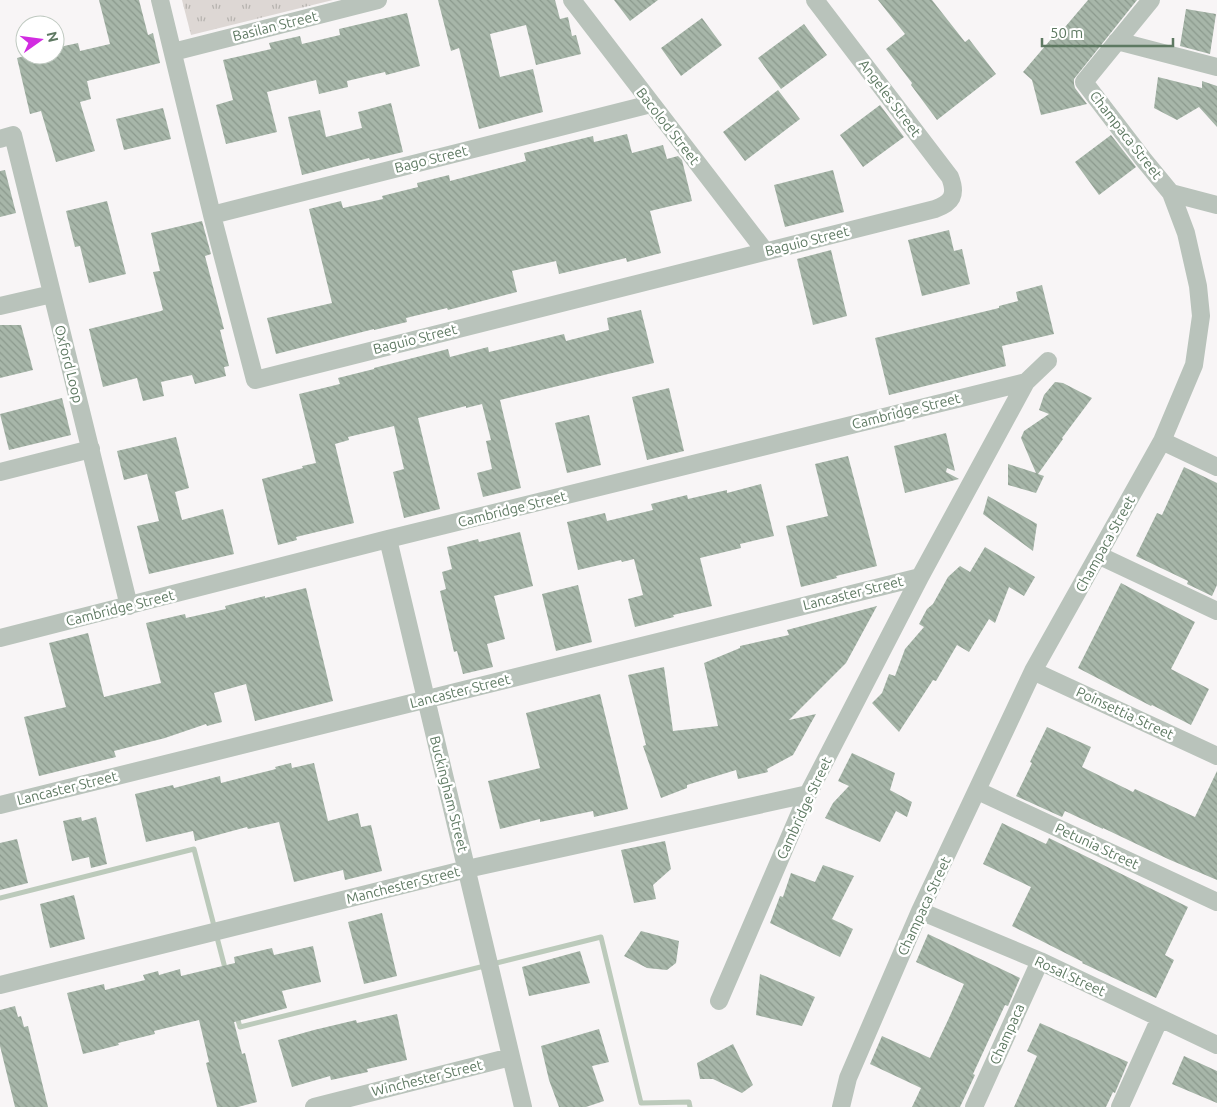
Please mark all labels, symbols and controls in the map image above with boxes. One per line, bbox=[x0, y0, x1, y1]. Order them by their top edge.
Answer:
street label: Basilan Street bbox=[231, 8, 319, 44]
north arrow bbox=[15, 15, 65, 65]
scale bar bbox=[1042, 15, 1173, 47]
text: 50 m bbox=[1050, 24, 1083, 41]
text: N bbox=[44, 30, 62, 44]
street label: Angeles Street bbox=[856, 56, 925, 140]
street label: Bacolod Street bbox=[633, 84, 703, 168]
street label: Champaca Street bbox=[1087, 88, 1166, 183]
street label: Bago Street bbox=[393, 142, 470, 176]
street label: Baguio Street bbox=[763, 223, 851, 259]
street label: Baguio Street bbox=[371, 321, 459, 357]
street label: Oxford Loop bbox=[52, 323, 86, 405]
street label: Cambridge Street bbox=[850, 390, 962, 432]
street label: Cambridge Street bbox=[456, 488, 568, 530]
street label: Champaca Street bbox=[1072, 493, 1138, 595]
street label: Lancaster Street bbox=[801, 573, 905, 613]
street label: Cambridge Street bbox=[64, 587, 176, 629]
street label: Lancaster Street bbox=[408, 671, 512, 711]
street label: Poinsettia Street bbox=[1074, 683, 1177, 743]
street label: Buckingham Street bbox=[427, 734, 471, 854]
street label: Cambridge Street bbox=[773, 754, 835, 862]
street label: Lancaster Street bbox=[15, 768, 119, 808]
street label: Petunia Street bbox=[1053, 820, 1142, 873]
street label: Champaca Street bbox=[894, 854, 954, 958]
street label: Manchester Street bbox=[345, 863, 462, 907]
street label: Rosal Street bbox=[1032, 953, 1108, 1000]
street label: Champaca bbox=[986, 1001, 1028, 1067]
street label: Winchester Street bbox=[370, 1056, 485, 1100]

